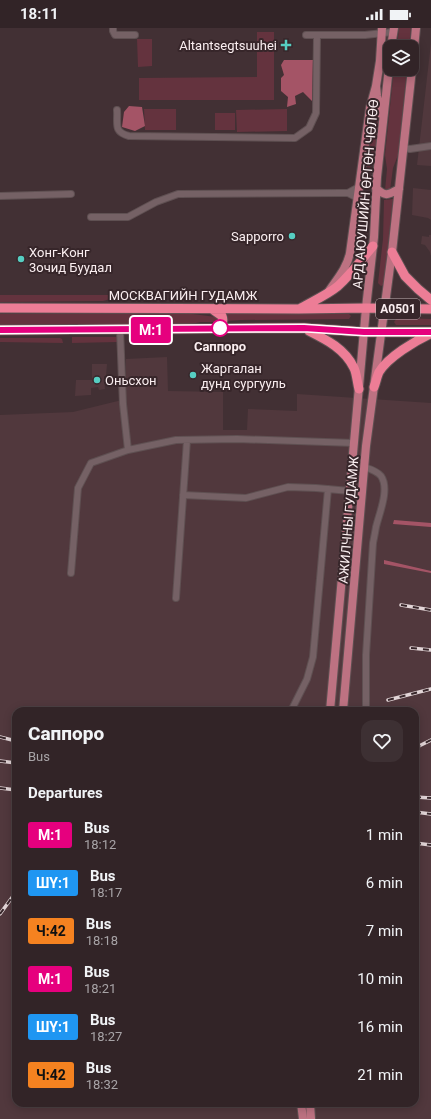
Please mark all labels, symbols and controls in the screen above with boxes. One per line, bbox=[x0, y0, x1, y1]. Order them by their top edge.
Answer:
text: 18:11 bbox=[20, 5, 59, 23]
place label: Altantsegtsuuhei bbox=[179, 38, 277, 53]
marker: Altantsegtsuuhei bbox=[280, 39, 292, 51]
map controls bbox=[383, 40, 419, 76]
button: layers bbox=[383, 40, 419, 76]
street label: АРД АЮУШИЙН ӨРГӨН ЧӨЛӨӨ bbox=[350, 98, 381, 290]
place label: Sapporro bbox=[231, 229, 284, 244]
marker: Sapporro bbox=[287, 231, 297, 241]
place label: Хонг-Kонг 3очид Буудал bbox=[29, 245, 112, 275]
marker: Хонг-Kонг 3очид Буудал bbox=[16, 254, 26, 264]
street label: МОСКВАГИЙН ГУДАМЖ bbox=[109, 288, 257, 303]
road number: A0501 bbox=[376, 299, 420, 319]
line badge: М:1 bbox=[128, 317, 174, 343]
marker: Саппоро bbox=[211, 319, 229, 337]
text: М:1 bbox=[139, 322, 163, 338]
place label: Саппоро bbox=[194, 339, 246, 354]
place label: Жаргалан дунд сургууль bbox=[201, 361, 286, 391]
marker: Жаргалан дунд сургууль bbox=[188, 370, 198, 380]
place label: Оньсхон bbox=[105, 373, 157, 388]
marker: Оньсхон bbox=[92, 375, 102, 385]
street label: АЖИЛЧНЫ ГУДАМЖ bbox=[335, 456, 362, 584]
button: heart bbox=[361, 720, 403, 762]
text: Саппоро bbox=[28, 722, 104, 745]
text: Bus bbox=[28, 749, 50, 764]
text: Departures bbox=[28, 784, 103, 802]
text: Bus bbox=[84, 819, 110, 837]
text: 1 min bbox=[366, 826, 403, 844]
text: М:1 bbox=[38, 827, 62, 843]
text: 18:12 bbox=[84, 837, 116, 852]
text: Bus bbox=[90, 867, 116, 885]
text: 6 min bbox=[366, 874, 403, 892]
text: ШҮ:1 bbox=[36, 875, 70, 891]
text: 18:17 bbox=[90, 885, 122, 900]
text: Bus bbox=[86, 915, 111, 933]
text: 7 min bbox=[366, 922, 403, 940]
text: Ч:42 bbox=[36, 923, 66, 939]
text: 18:18 bbox=[86, 933, 118, 948]
text: Bus bbox=[84, 963, 110, 981]
text: 10 min bbox=[357, 970, 403, 988]
text: М:1 bbox=[38, 971, 62, 987]
text: 18:21 bbox=[84, 981, 116, 996]
text: Bus bbox=[90, 1011, 116, 1029]
text: 16 min bbox=[357, 1018, 403, 1036]
text: ШҮ:1 bbox=[36, 1019, 70, 1035]
text: 18:27 bbox=[90, 1029, 122, 1044]
text: Bus bbox=[86, 1059, 111, 1077]
text: 21 min bbox=[357, 1066, 403, 1084]
text: Ч:42 bbox=[36, 1067, 66, 1083]
text: 18:32 bbox=[86, 1077, 118, 1092]

